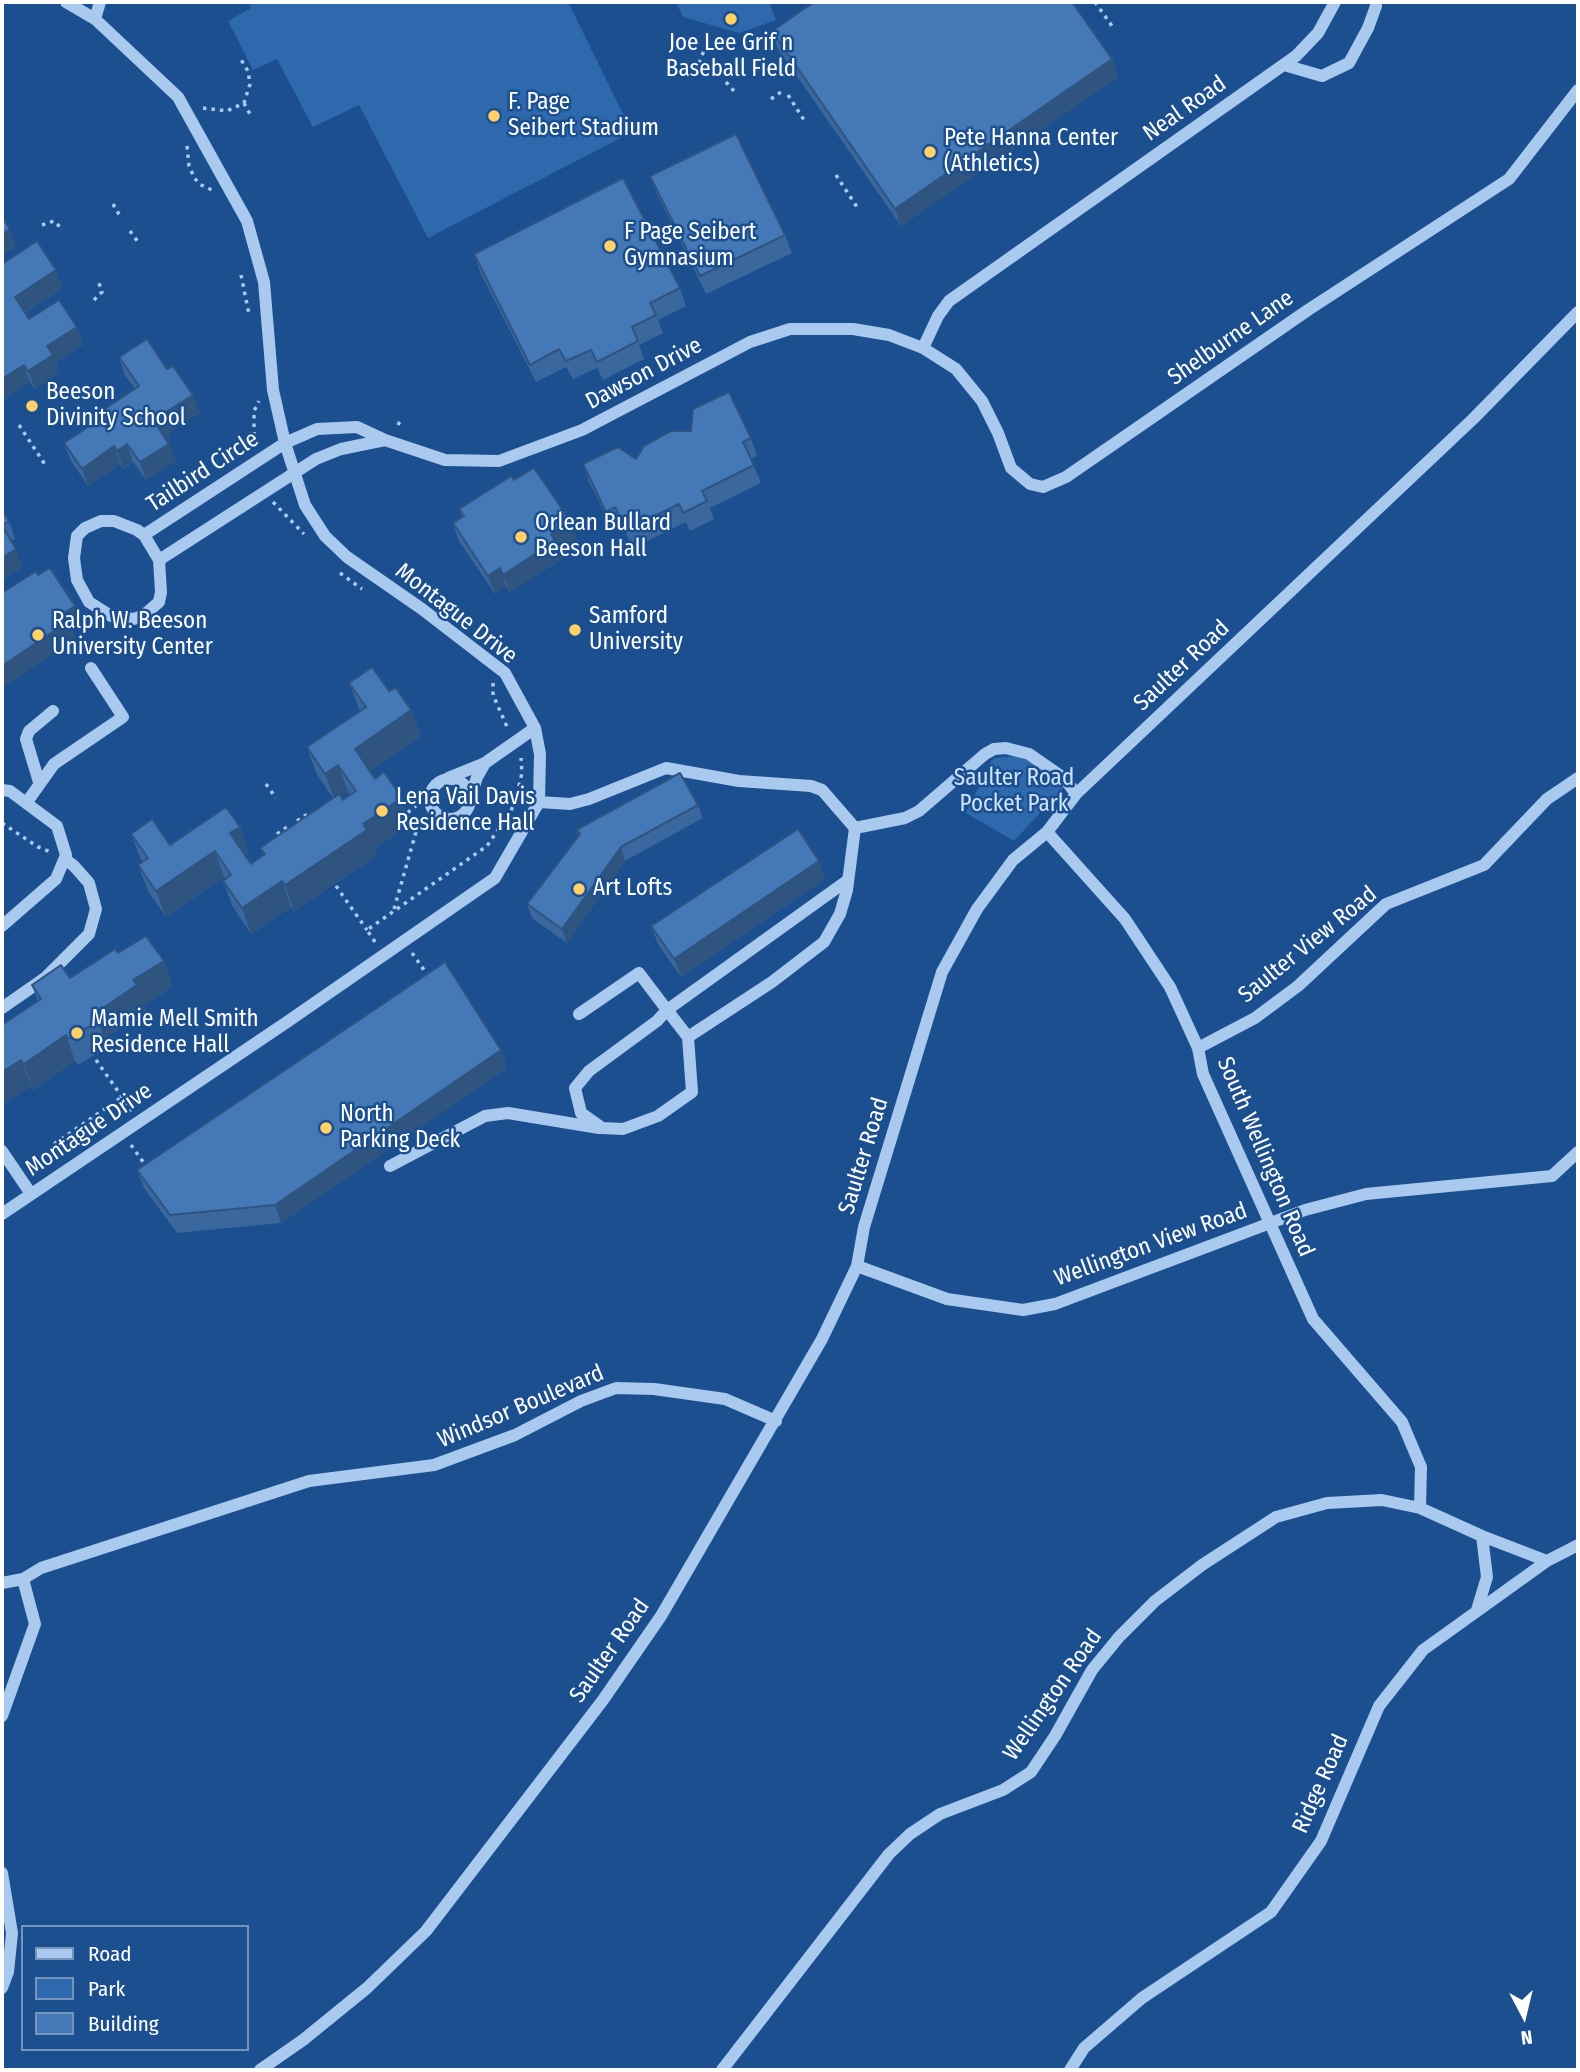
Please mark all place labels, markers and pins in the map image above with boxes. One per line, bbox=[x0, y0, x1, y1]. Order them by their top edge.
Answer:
marker: Joe Lee Grif n Baseball Field bbox=[723, 11, 739, 27]
place label: Joe Lee Grif n Baseball Field bbox=[666, 30, 796, 84]
place label: F. Page Seibert Stadium bbox=[508, 89, 659, 143]
marker: F. Page Seibert Stadium bbox=[486, 108, 502, 124]
place label: Pete Hanna Center (Athletics) bbox=[944, 125, 1118, 179]
marker: Pete Hanna Center (Athletics) bbox=[922, 144, 938, 160]
place label: F Page Seibert Gymnasium bbox=[624, 219, 756, 273]
marker: F Page Seibert Gymnasium bbox=[602, 238, 618, 254]
place label: Beeson Divinity School bbox=[46, 379, 186, 433]
marker: Beeson Divinity School bbox=[24, 398, 40, 414]
place label: Orlean Bullard Beeson Hall bbox=[535, 510, 671, 564]
marker: Orlean Bullard Beeson Hall bbox=[513, 529, 529, 545]
place label: Samford University bbox=[589, 603, 683, 657]
place label: Ralph W. Beeson University Center bbox=[52, 608, 213, 662]
marker: Samford University bbox=[567, 622, 583, 638]
marker: Ralph W. Beeson University Center bbox=[30, 627, 46, 643]
place label: Lena Vail Davis Residence Hall bbox=[396, 784, 535, 838]
marker: Lena Vail Davis Residence Hall bbox=[374, 803, 390, 819]
place label: Art Lofts bbox=[593, 875, 672, 903]
marker: Art Lofts bbox=[571, 881, 587, 897]
place label: Mamie Mell Smith Residence Hall bbox=[91, 1006, 259, 1060]
marker: Mamie Mell Smith Residence Hall bbox=[69, 1025, 85, 1041]
place label: North Parking Deck bbox=[340, 1101, 460, 1155]
marker: North Parking Deck bbox=[318, 1120, 334, 1136]

